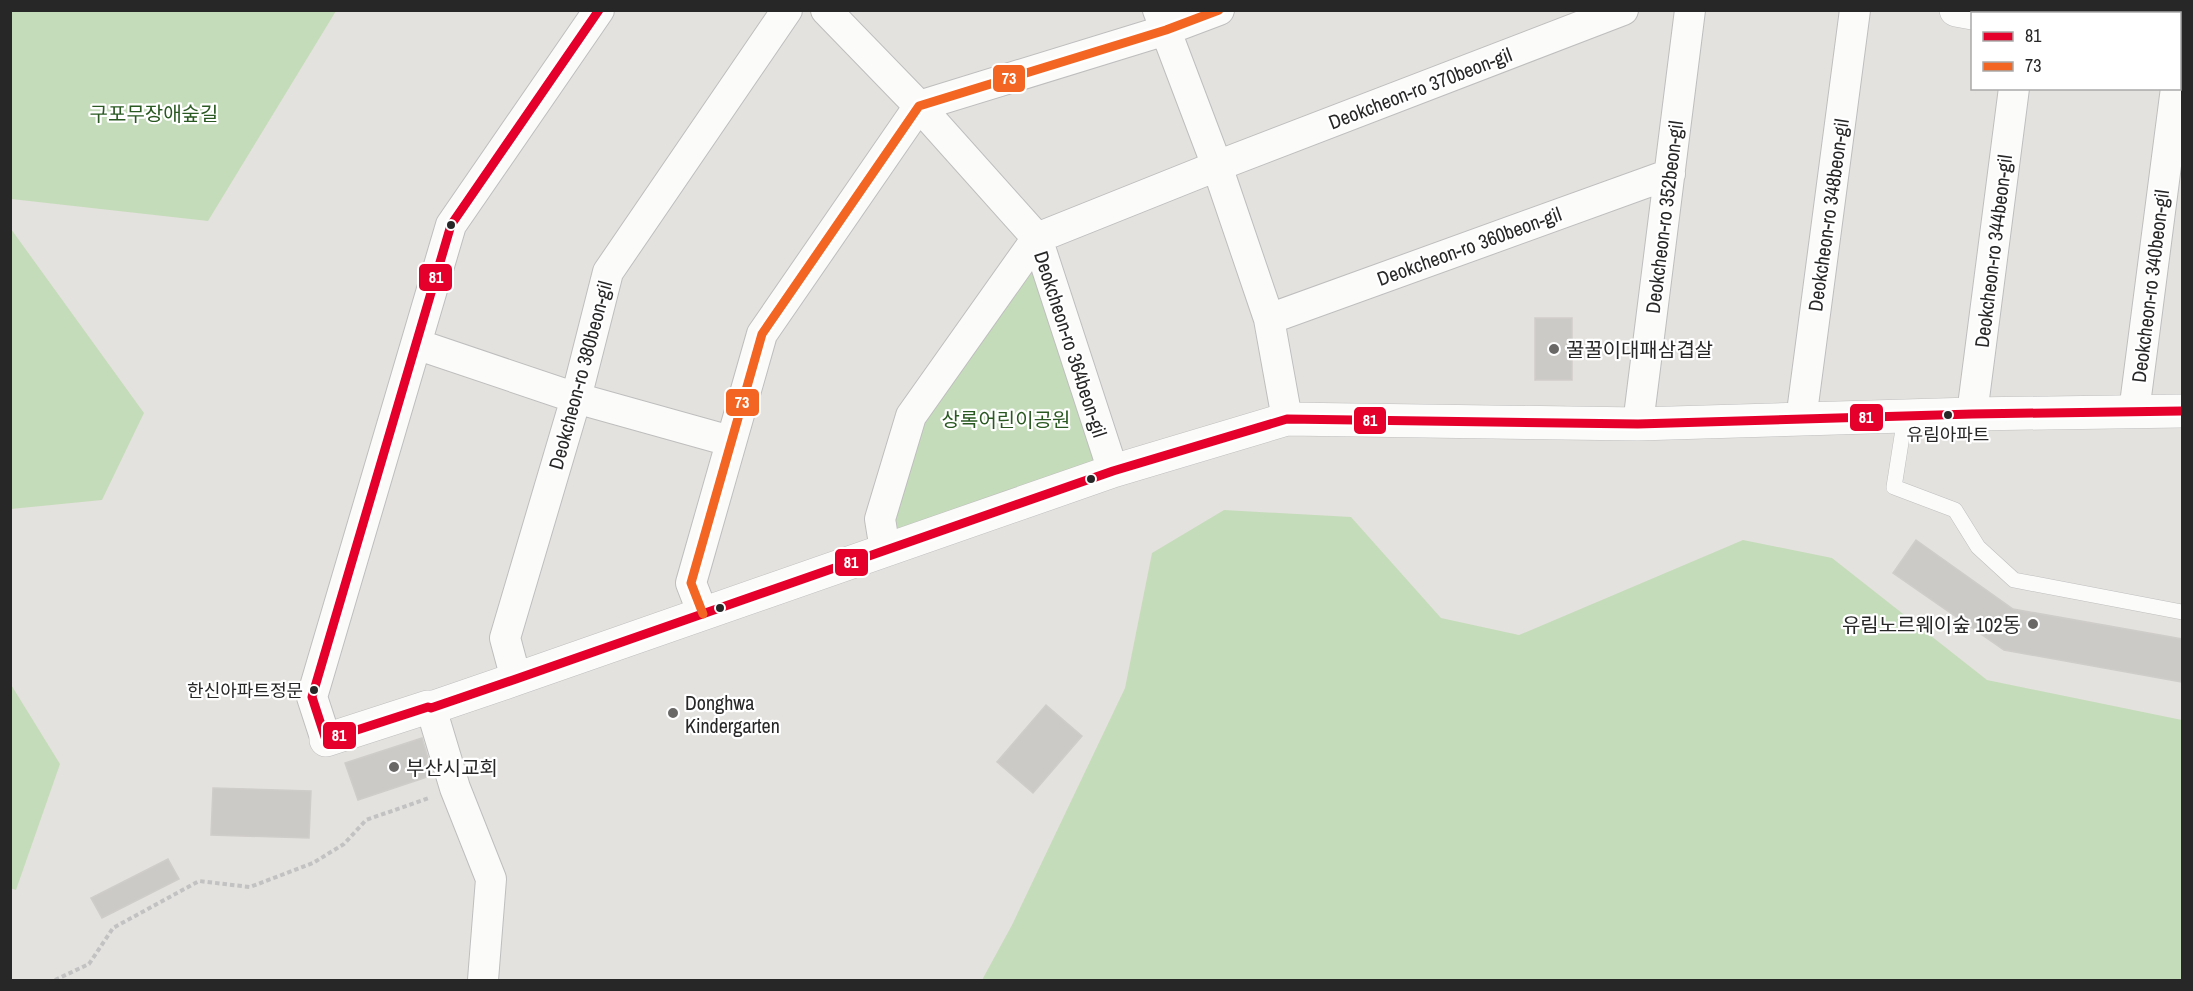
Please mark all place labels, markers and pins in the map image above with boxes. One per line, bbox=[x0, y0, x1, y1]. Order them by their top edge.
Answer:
unlabelled marker bbox=[445, 219, 457, 231]
place label: 꿀꿀이대패삼겹살 bbox=[1566, 336, 1713, 363]
marker: 꿀꿀이대패삼겹살 bbox=[1547, 342, 1561, 356]
marker: 유림아파트 bbox=[1942, 409, 1954, 421]
place label: 유림아파트 bbox=[1907, 422, 1989, 447]
unlabelled marker bbox=[1085, 473, 1097, 485]
unlabelled marker bbox=[714, 602, 726, 614]
place label: 유림노르웨이숲 102동 bbox=[1842, 611, 2021, 638]
marker: 유림노르웨이숲 102동 bbox=[2026, 617, 2040, 631]
place label: 한신아파트정문 bbox=[187, 678, 303, 703]
marker: 한신아파트정문 bbox=[308, 684, 320, 696]
place label: Donghwa Kindergarten bbox=[685, 689, 780, 739]
marker: Donghwa Kindergarten bbox=[666, 706, 680, 720]
place label: 부산시교회 bbox=[406, 754, 498, 781]
marker: 부산시교회 bbox=[387, 760, 401, 774]

